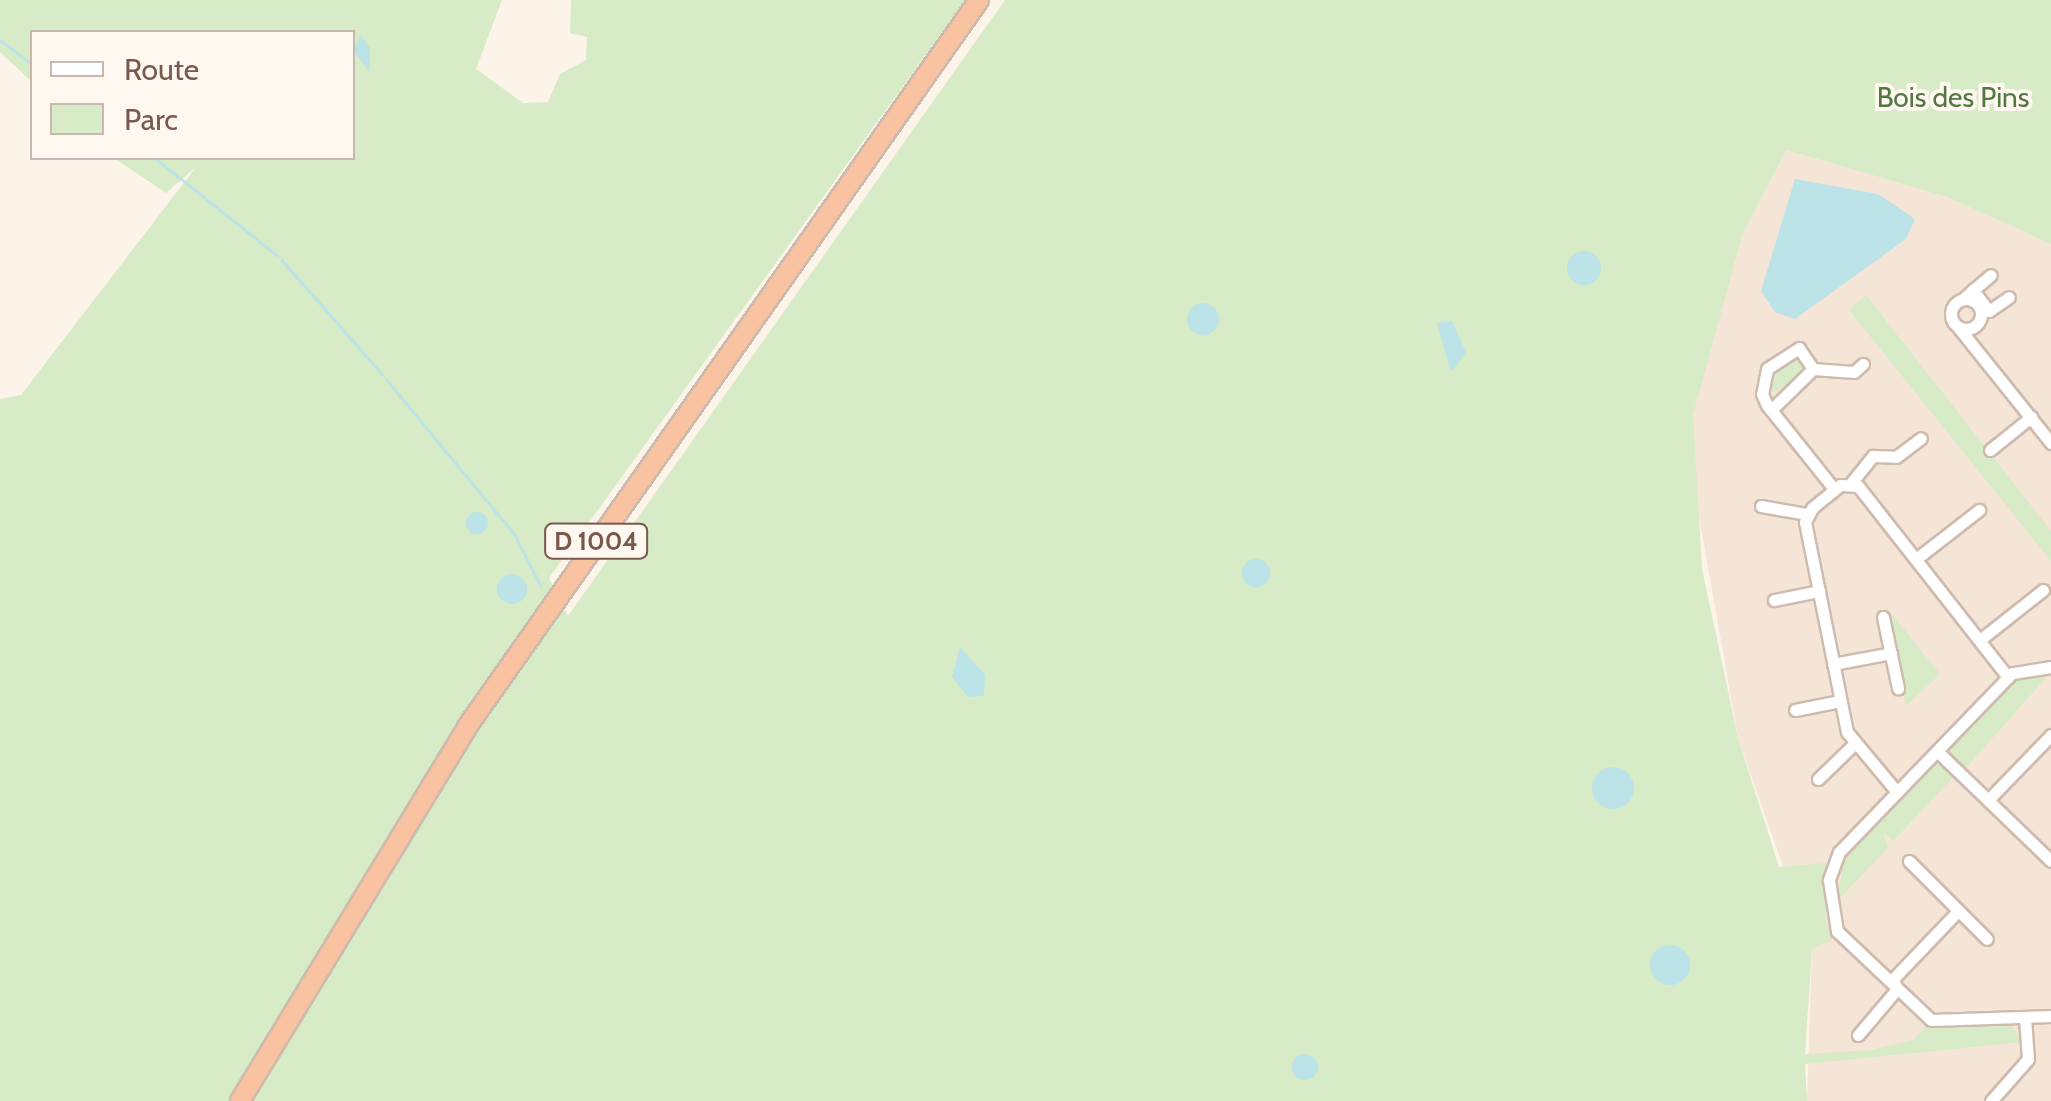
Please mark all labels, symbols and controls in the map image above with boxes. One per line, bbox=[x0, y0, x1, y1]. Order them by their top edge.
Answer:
legend bbox=[30, 30, 355, 160]
text: Route bbox=[124, 51, 199, 88]
park label: Bois des Pins bbox=[1877, 80, 2029, 114]
text: Parc bbox=[124, 101, 178, 138]
road number: D 1004 bbox=[544, 521, 648, 561]

